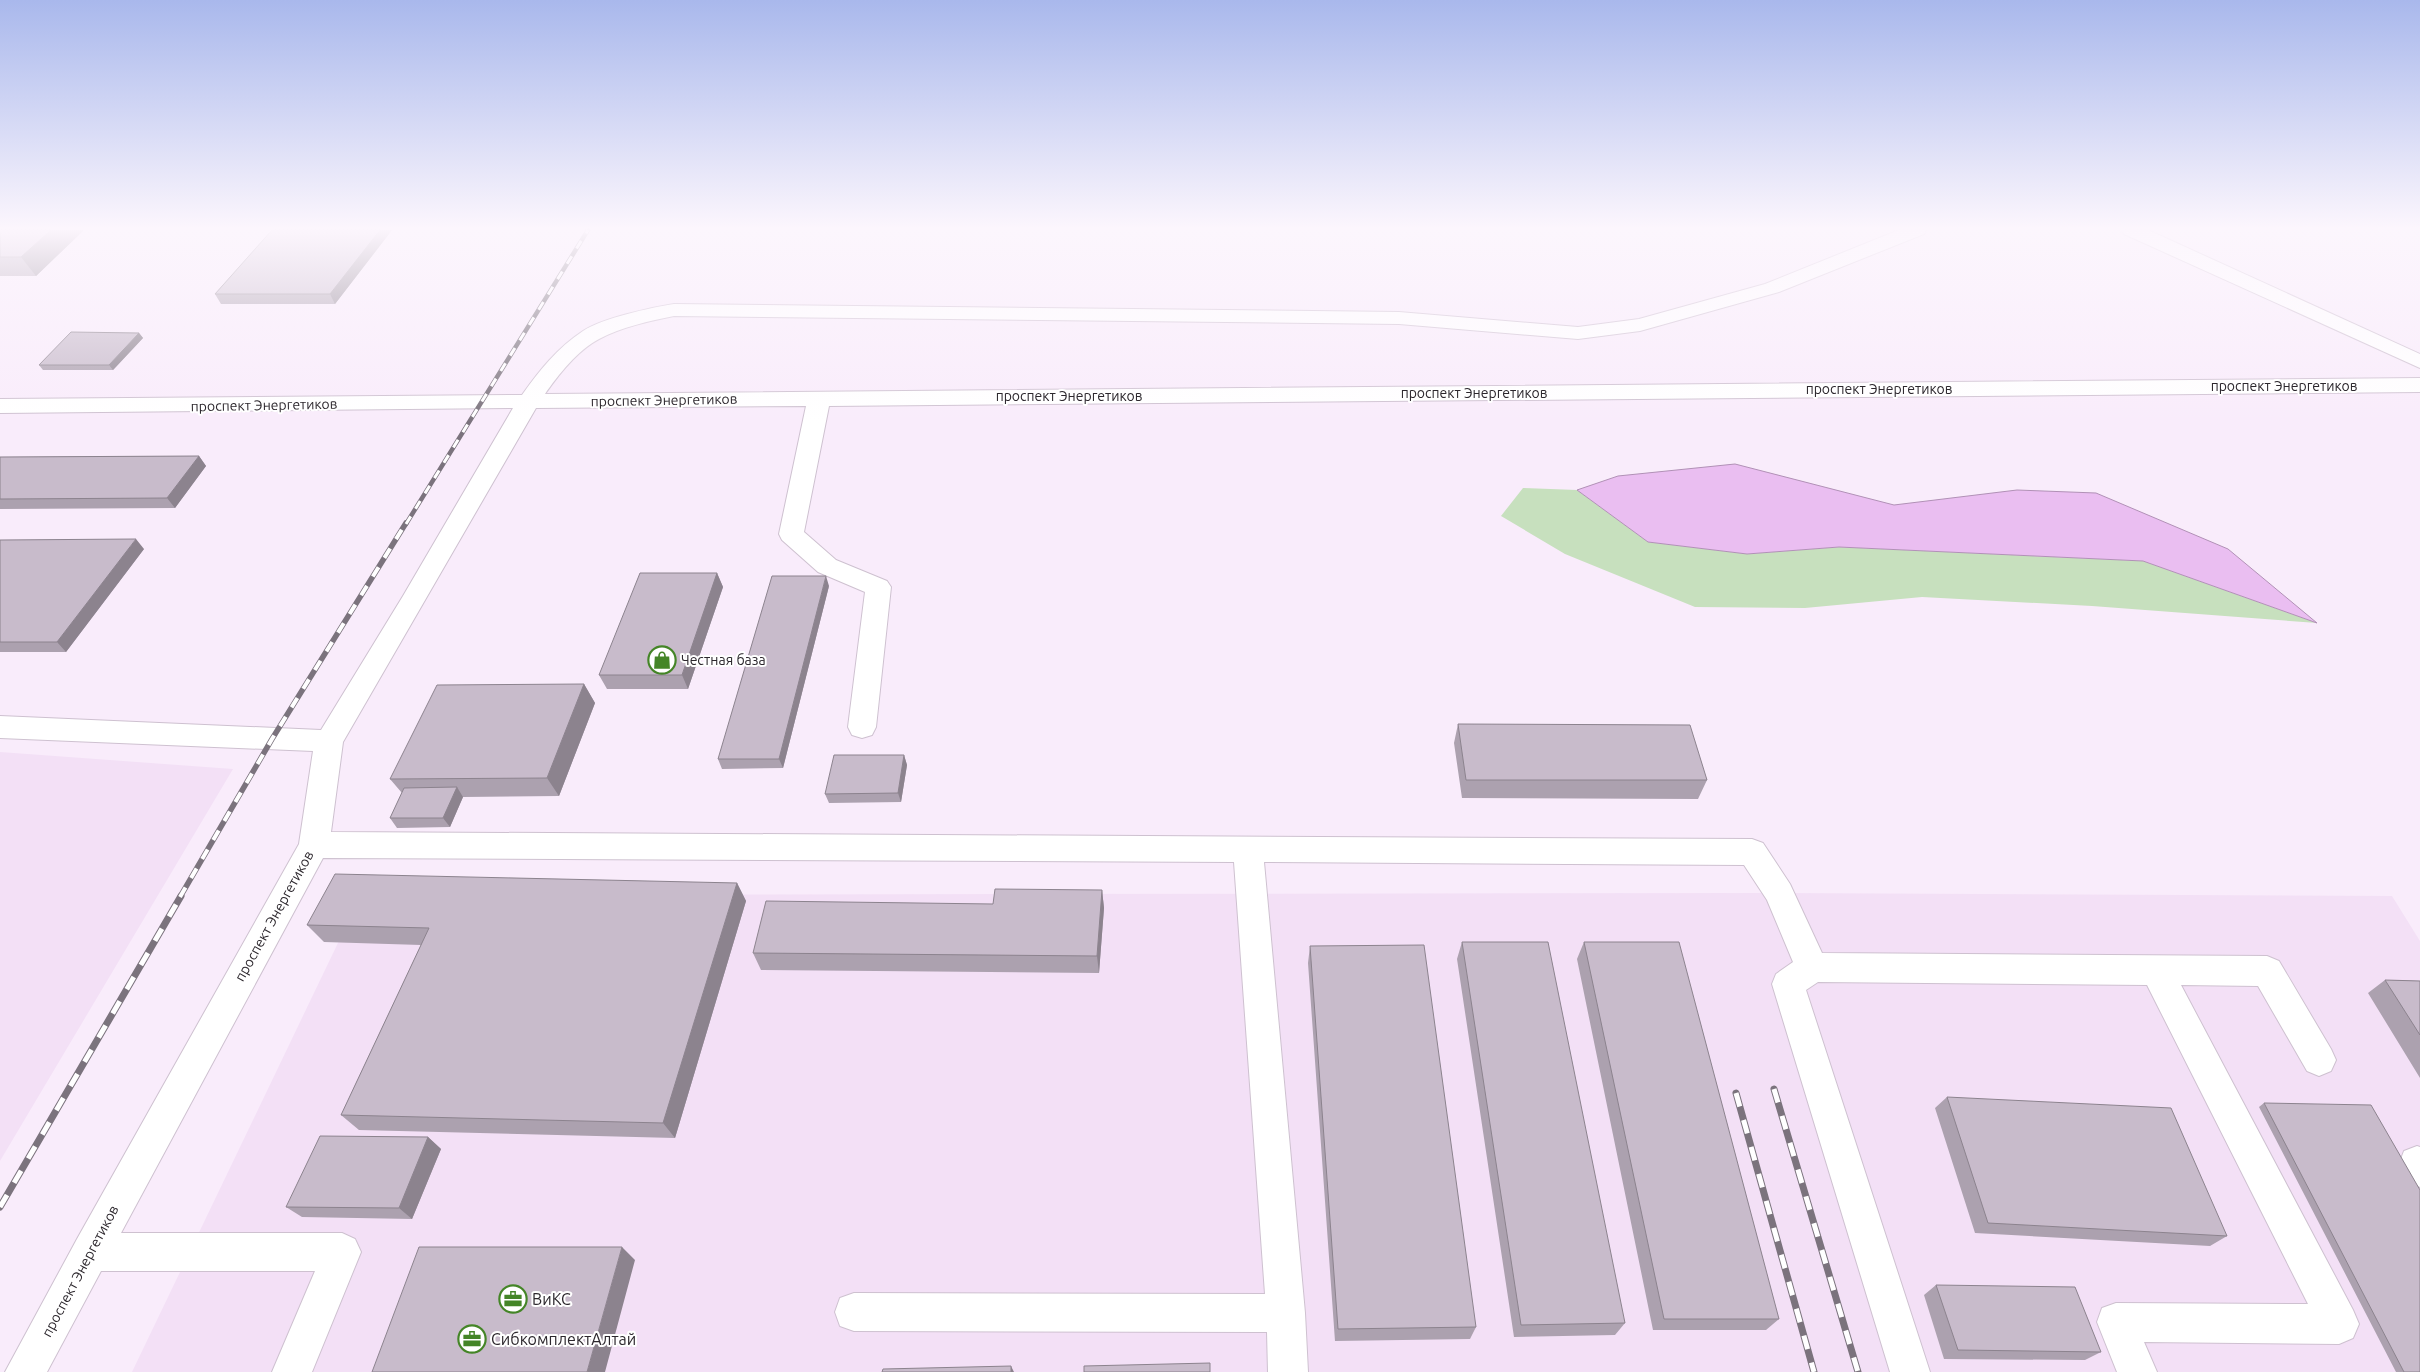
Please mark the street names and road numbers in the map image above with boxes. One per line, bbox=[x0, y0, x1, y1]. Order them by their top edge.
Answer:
street label: проспект Энергетиков bbox=[2211, 378, 2357, 394]
street label: проспект Энергетиков bbox=[1806, 381, 1952, 397]
street label: проспект Энергетиков bbox=[1401, 385, 1547, 401]
street label: проспект Энергетиков bbox=[996, 388, 1142, 404]
street label: проспект Энергетиков bbox=[590, 391, 738, 409]
street label: проспект Энергетиков bbox=[190, 396, 338, 414]
street label: проспект Энергетиков bbox=[231, 848, 317, 984]
street label: проспект Энергетиков bbox=[38, 1202, 122, 1340]

